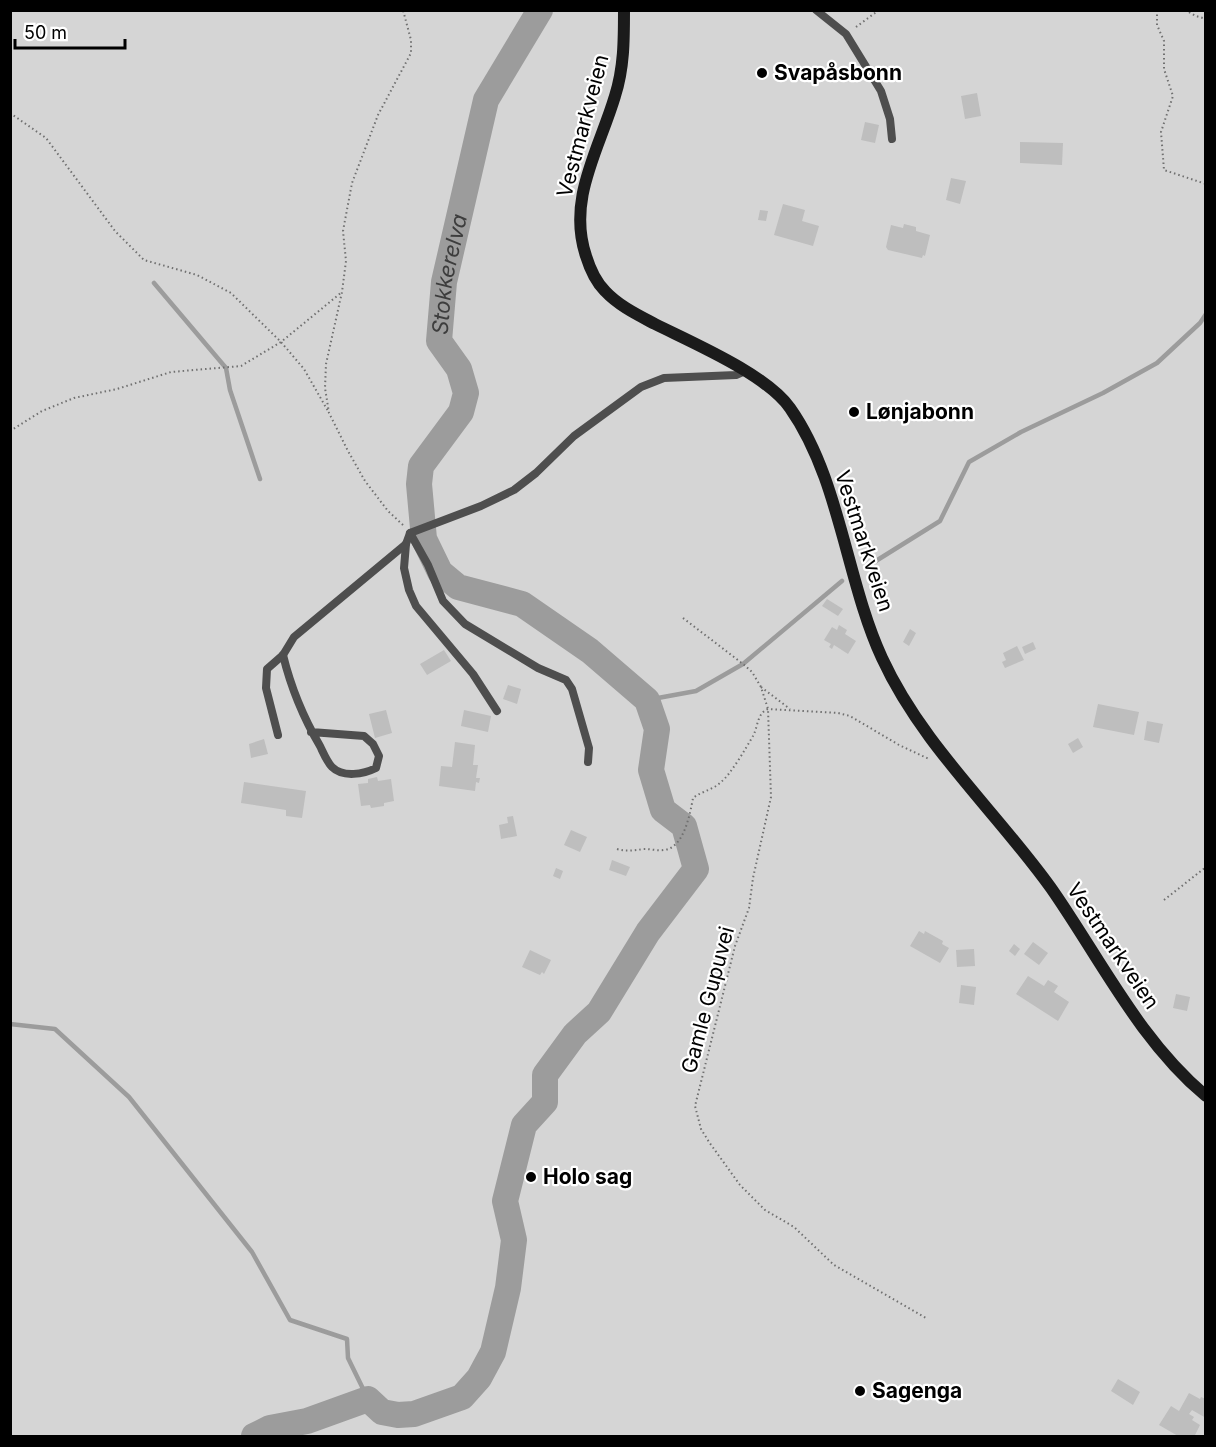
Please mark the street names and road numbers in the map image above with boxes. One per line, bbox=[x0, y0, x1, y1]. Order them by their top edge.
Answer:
street label: Vestmarkveien bbox=[551, 52, 614, 200]
street label: Vestmarkveien bbox=[830, 467, 899, 615]
street label: Vestmarkveien bbox=[1062, 878, 1165, 1014]
street label: Gamle Gupuvei bbox=[676, 924, 739, 1076]

